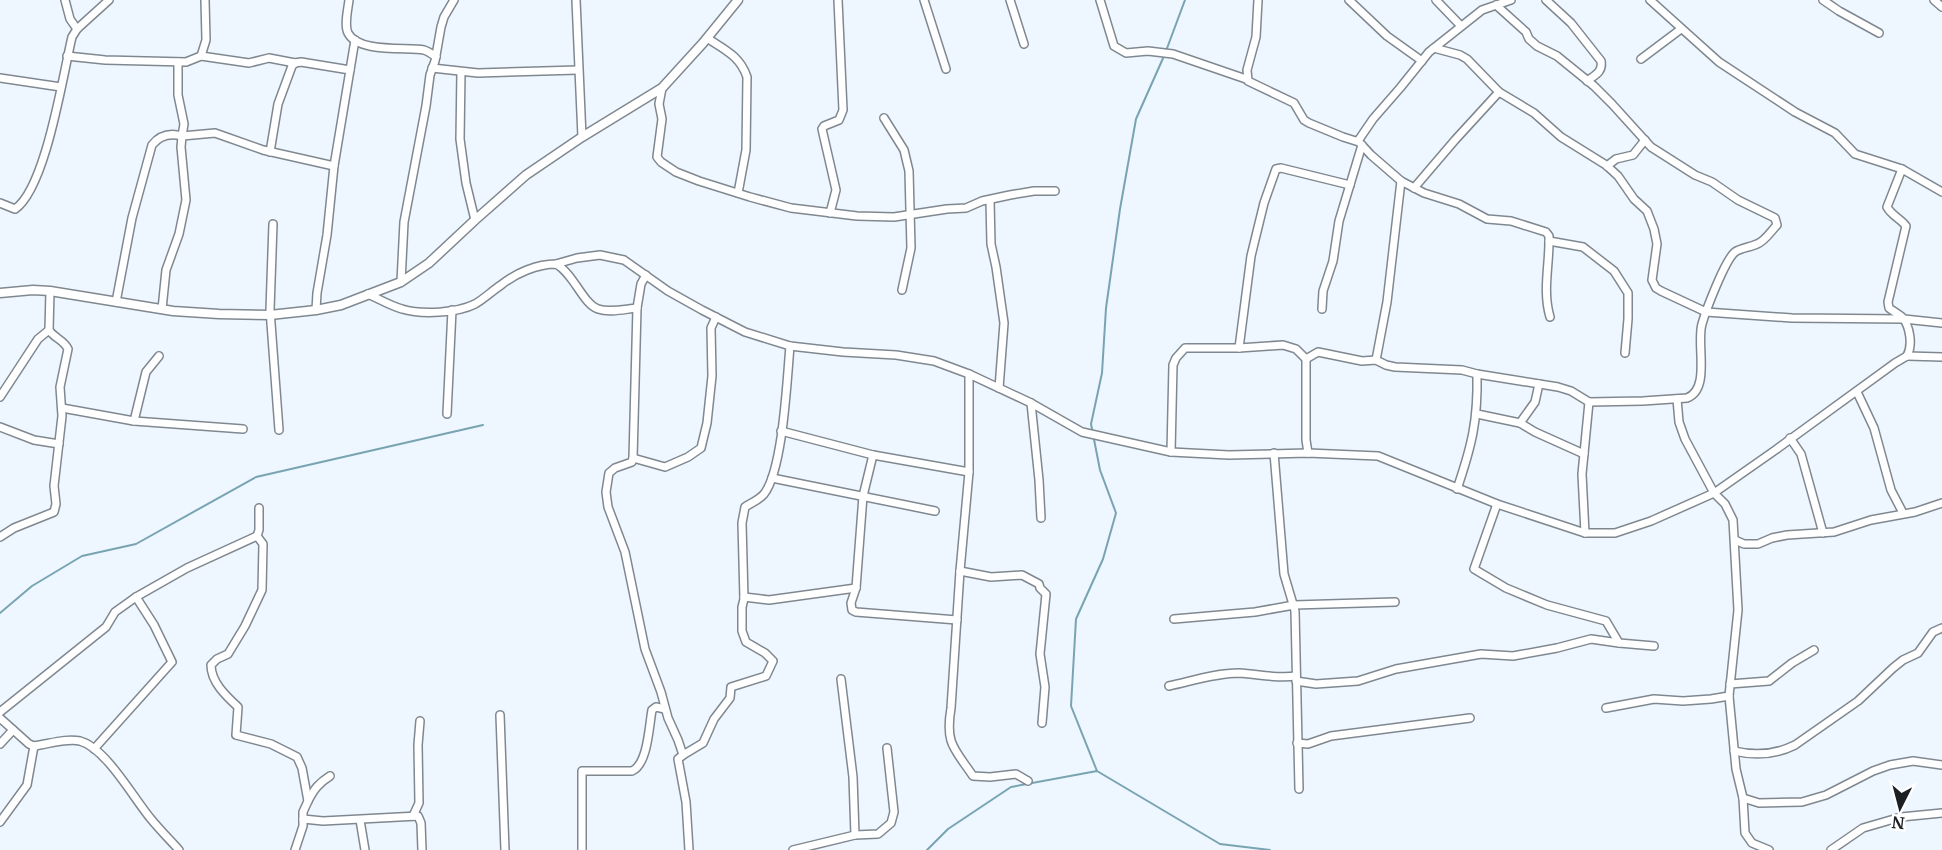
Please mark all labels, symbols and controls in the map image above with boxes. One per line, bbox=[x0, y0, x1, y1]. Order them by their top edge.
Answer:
north arrow bbox=[1870, 778, 1930, 838]
text: N bbox=[1891, 812, 1906, 834]

